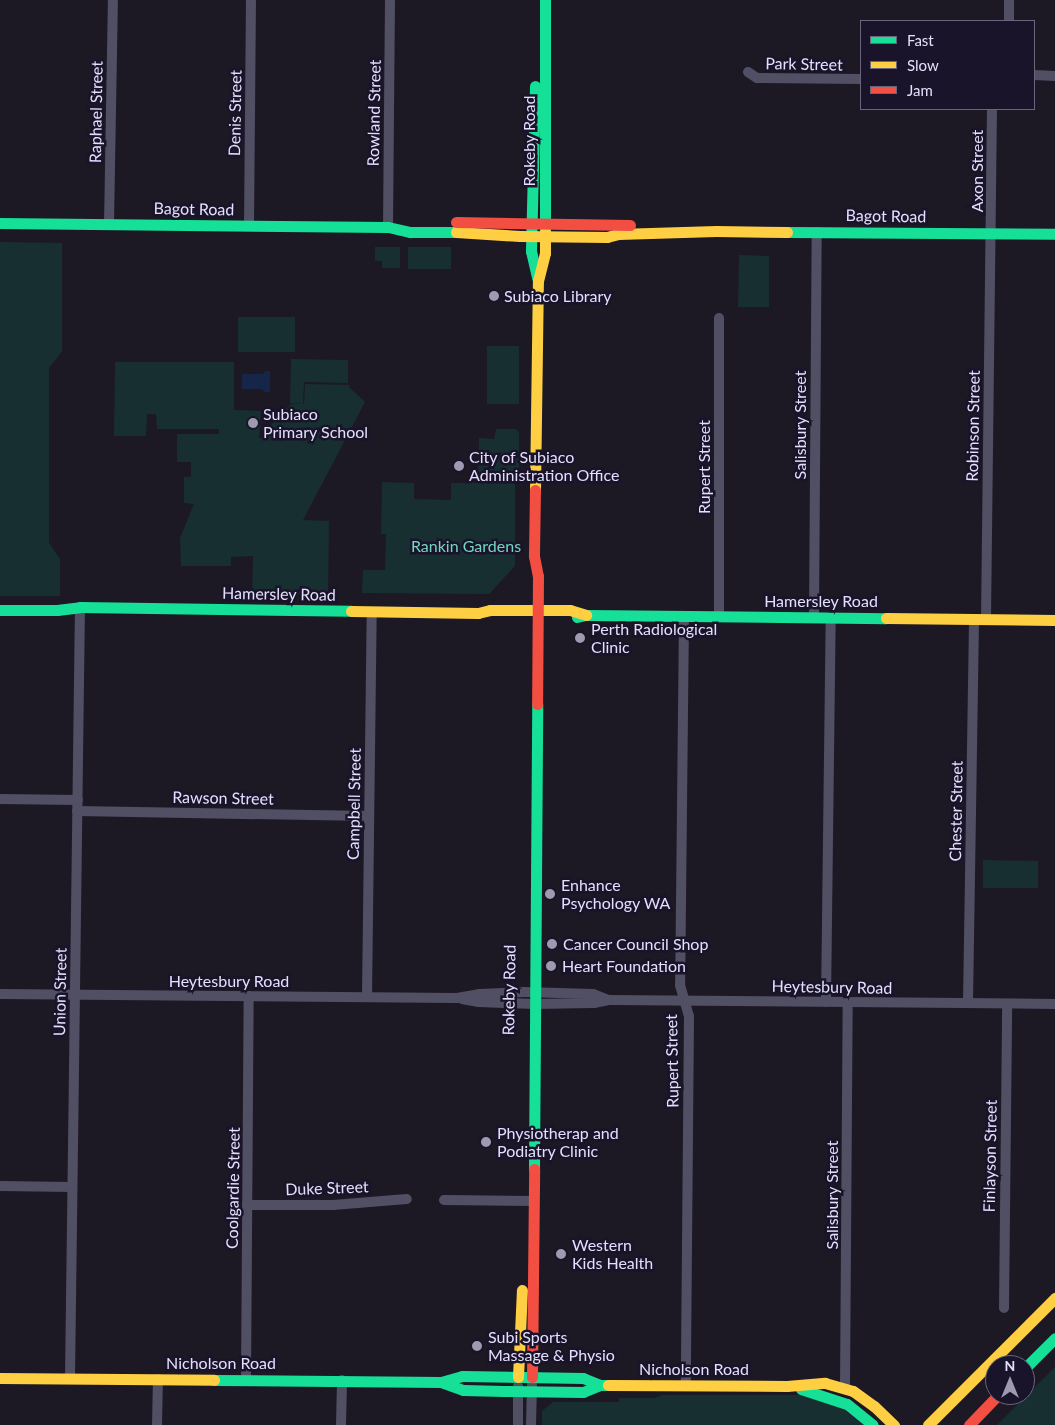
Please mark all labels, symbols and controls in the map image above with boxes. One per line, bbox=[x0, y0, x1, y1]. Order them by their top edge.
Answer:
legend bbox=[860, 20, 1035, 110]
text: Fast bbox=[907, 31, 934, 49]
street label: Park Street bbox=[765, 54, 843, 74]
text: Slow bbox=[907, 56, 939, 74]
street label: Rowland Street bbox=[363, 59, 385, 167]
street label: Raphael Street bbox=[86, 61, 106, 163]
street label: Denis Street bbox=[225, 70, 245, 156]
text: Jam bbox=[907, 81, 933, 99]
street label: Rokeby Road bbox=[519, 95, 539, 187]
street label: Axon Street bbox=[967, 130, 987, 212]
street label: Bagot Road bbox=[154, 199, 234, 219]
street label: Bagot Road bbox=[846, 206, 926, 226]
place label: Subiaco Library bbox=[504, 286, 612, 306]
marker: Subiaco Library bbox=[488, 290, 500, 302]
street label: Salisbury Street bbox=[790, 370, 810, 480]
street label: Robinson Street bbox=[962, 370, 984, 482]
place label: Subiaco Primary School bbox=[263, 404, 369, 442]
marker: Subiaco Primary School bbox=[247, 417, 259, 429]
street label: Rupert Street bbox=[694, 420, 714, 514]
place label: City of Subiaco Administration Office bbox=[469, 447, 619, 485]
marker: City of Subiaco Administration Office bbox=[453, 460, 465, 472]
park label: Rankin Gardens bbox=[411, 536, 521, 556]
street label: Hamersley Road bbox=[222, 583, 336, 605]
street label: Hamersley Road bbox=[764, 591, 878, 611]
place label: Perth Radiological Clinic bbox=[591, 619, 717, 657]
marker: Perth Radiological Clinic bbox=[573, 631, 587, 645]
street label: Campbell Street bbox=[343, 748, 365, 860]
street label: Chester Street bbox=[946, 760, 966, 862]
street label: Rawson Street bbox=[172, 788, 274, 808]
place label: Enhance Psychology WA bbox=[561, 875, 671, 913]
marker: Enhance Psychology WA bbox=[543, 887, 557, 901]
place label: Cancer Council Shop bbox=[563, 934, 709, 954]
marker: Cancer Council Shop bbox=[545, 937, 559, 951]
street label: Rokeby Road bbox=[499, 944, 519, 1036]
street label: Union Street bbox=[50, 948, 70, 1036]
place label: Heart Foundation bbox=[562, 956, 686, 976]
marker: Heart Foundation bbox=[544, 959, 558, 973]
street label: Heytesbury Road bbox=[168, 971, 290, 991]
street label: Heytesbury Road bbox=[771, 976, 893, 998]
street label: Rupert Street bbox=[662, 1014, 682, 1108]
street label: Finlayson Street bbox=[979, 1100, 1001, 1212]
place label: Physiotherap and Podiatry Clinic bbox=[497, 1123, 619, 1161]
street label: Coolgardie Street bbox=[222, 1127, 244, 1249]
marker: Physiotherap and Podiatry Clinic bbox=[479, 1135, 493, 1149]
street label: Salisbury Street bbox=[822, 1140, 842, 1250]
street label: Duke Street bbox=[285, 1177, 369, 1199]
place label: Western Kids Health bbox=[572, 1235, 653, 1273]
marker: Western Kids Health bbox=[554, 1247, 568, 1261]
place label: Subi Sports Massage & Physio bbox=[488, 1327, 615, 1365]
marker: Subi Sports Massage & Physio bbox=[470, 1339, 484, 1353]
street label: Nicholson Road bbox=[166, 1353, 276, 1373]
north arrow bbox=[985, 1355, 1035, 1405]
text: N bbox=[1005, 1357, 1015, 1374]
street label: Nicholson Road bbox=[639, 1359, 749, 1379]

